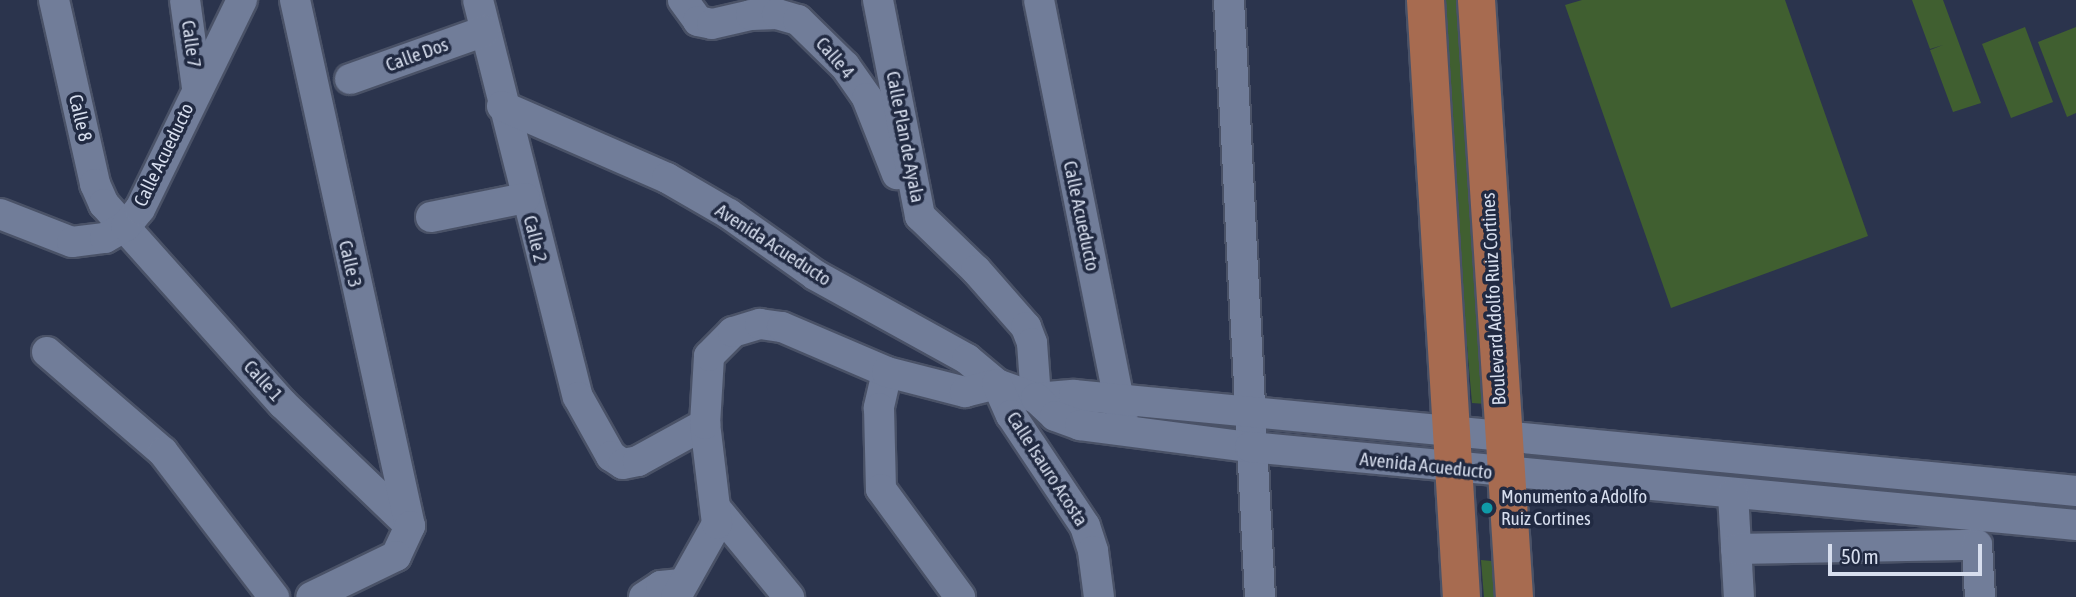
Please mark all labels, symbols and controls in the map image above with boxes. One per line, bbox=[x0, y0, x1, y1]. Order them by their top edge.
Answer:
street label: Calle 7 bbox=[176, 19, 206, 69]
street label: Calle Dos bbox=[383, 33, 451, 77]
street label: Calle 4 bbox=[811, 33, 859, 83]
street label: Calle Plan de Ayala bbox=[881, 69, 929, 205]
street label: Calle 8 bbox=[64, 92, 96, 144]
street label: Calle Acueducto bbox=[129, 100, 199, 210]
street label: Calle Acueducto bbox=[1058, 159, 1104, 273]
street label: Boulevard Adolfo Ruiz Cortines bbox=[1477, 192, 1511, 406]
street label: Avenida Acueducto bbox=[711, 199, 835, 291]
street label: Calle 2 bbox=[518, 213, 552, 265]
street label: Calle 3 bbox=[334, 238, 366, 290]
street label: Calle 1 bbox=[239, 356, 287, 406]
street label: Calle Isauro Acosta bbox=[1002, 408, 1092, 530]
street label: Avenida Acueducto bbox=[1359, 448, 1493, 484]
place label: Monumento a Adolfo Ruiz Cortines bbox=[1501, 486, 1647, 530]
marker: Monumento a Adolfo Ruiz Cortines bbox=[1479, 500, 1495, 516]
scale bar bbox=[1831, 530, 1985, 574]
text: 50 m bbox=[1841, 544, 1879, 568]

